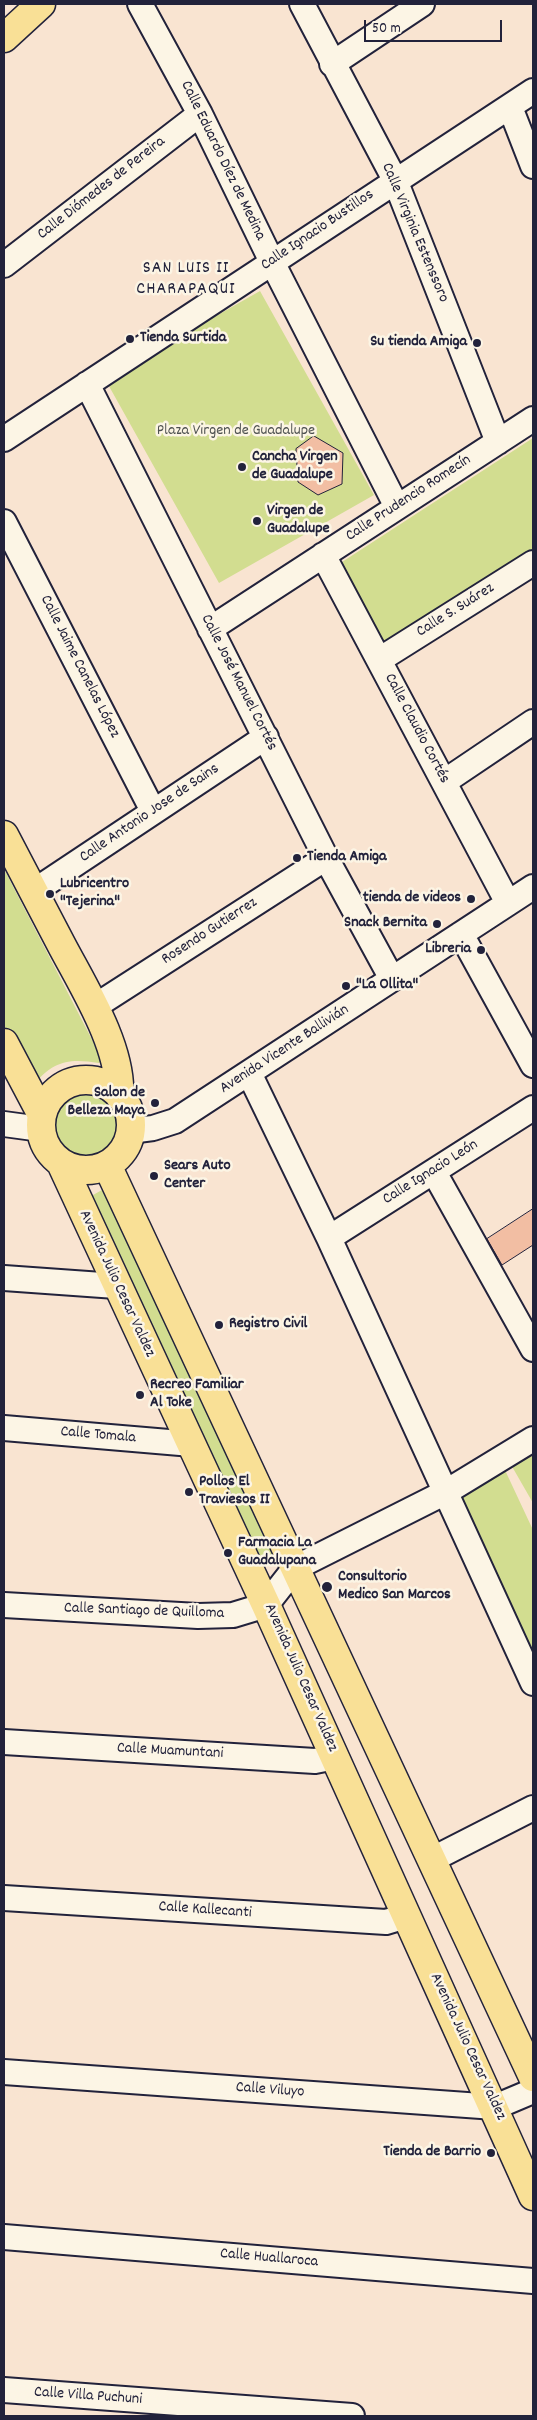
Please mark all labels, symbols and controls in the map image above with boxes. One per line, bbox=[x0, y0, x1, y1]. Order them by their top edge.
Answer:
scale bar bbox=[367, 10, 504, 42]
text: 50 m bbox=[372, 18, 401, 40]
street label: Calle Eduardo Díez de Medina bbox=[175, 78, 269, 244]
street label: Calle Diómedes de Pereira bbox=[34, 133, 170, 245]
street label: Calle Virginia Estenssoro bbox=[376, 160, 452, 306]
street label: Calle Ignacio Bustillos bbox=[258, 186, 378, 276]
district label: SAN LUIS II CHARAPAQUI bbox=[135, 259, 237, 302]
place label: Tienda Surtida bbox=[140, 329, 226, 349]
marker: Tienda Surtida bbox=[124, 333, 136, 345]
place label: Su tienda Amiga bbox=[370, 333, 467, 353]
marker: Su tienda Amiga bbox=[471, 337, 483, 349]
park label: Plaza Virgen de Guadalupe bbox=[157, 422, 315, 442]
place label: Cancha Virgen de Guadalupe bbox=[252, 448, 338, 486]
street label: Calle Prudencio Romecín bbox=[343, 451, 475, 547]
marker: Cancha Virgen de Guadalupe bbox=[236, 461, 248, 473]
place label: Virgen de Guadalupe bbox=[267, 502, 330, 540]
marker: Virgen de Guadalupe bbox=[251, 515, 263, 527]
street label: Calle S. Suárez bbox=[414, 580, 498, 642]
street label: Calle Jaime Canelas López bbox=[35, 593, 123, 741]
street label: Calle José Manuel Cortés bbox=[195, 612, 281, 754]
street label: Calle Claudio Cortés bbox=[379, 671, 453, 787]
street label: Calle Antonio Jose de Sains bbox=[77, 760, 223, 868]
place label: Tienda Amiga bbox=[307, 848, 387, 868]
marker: Tienda Amiga bbox=[291, 852, 303, 864]
place label: Lubricentro "Tejerina" bbox=[60, 875, 129, 913]
marker: Lubricentro "Tejerina" bbox=[44, 888, 56, 900]
place label: tienda de videos bbox=[363, 889, 461, 909]
marker: tienda de videos bbox=[465, 893, 477, 905]
street label: Rosendo Gutierrez bbox=[159, 894, 261, 970]
place label: Snack Bernita bbox=[344, 914, 427, 934]
marker: Snack Bernita bbox=[431, 918, 443, 930]
place label: Libreria bbox=[425, 940, 471, 960]
marker: Libreria bbox=[475, 944, 487, 956]
place label: "La Ollita" bbox=[356, 976, 418, 996]
marker: "La Ollita" bbox=[340, 980, 352, 992]
street label: Avenida Vicente Ballivián bbox=[217, 1001, 353, 1099]
place label: Salon de Belleza Maya bbox=[68, 1084, 145, 1122]
marker: Salon de Belleza Maya bbox=[149, 1097, 161, 1109]
street label: Calle Ignacio León bbox=[380, 1136, 482, 1210]
place label: Sears Auto Center bbox=[164, 1157, 231, 1195]
marker: Sears Auto Center bbox=[148, 1170, 160, 1182]
street label: Avenida Julio Cesar Valdez bbox=[73, 1207, 159, 1361]
place label: Registro Civil bbox=[229, 1315, 307, 1335]
marker: Registro Civil bbox=[213, 1319, 225, 1331]
place label: Recreo Familiar Al Toke bbox=[150, 1376, 244, 1414]
marker: Recreo Familiar Al Toke bbox=[134, 1389, 146, 1401]
street label: Calle Tomala bbox=[59, 1423, 137, 1449]
place label: Pollos El Traviesos II bbox=[199, 1473, 270, 1511]
marker: Pollos El Traviesos II bbox=[183, 1486, 195, 1498]
place label: Farmacia La Guadalupana bbox=[238, 1534, 316, 1572]
marker: Farmacia La Guadalupana bbox=[222, 1547, 234, 1559]
place label: Consultorio Medico San Marcos bbox=[338, 1568, 451, 1606]
marker: Consultorio Medico San Marcos bbox=[320, 1580, 334, 1594]
street label: Calle Santiago de Quilloma bbox=[64, 1600, 224, 1624]
street label: Avenida Julio Cesar Valdez bbox=[259, 1601, 341, 1755]
street label: Calle Muamuntani bbox=[116, 1740, 224, 1764]
street label: Calle Kallecanti bbox=[158, 1898, 252, 1924]
street label: Avenida Julio Cesar Valdez bbox=[424, 1970, 510, 2124]
street label: Calle Viluyo bbox=[235, 2079, 305, 2103]
place label: Tienda de Barrio bbox=[383, 2143, 481, 2163]
marker: Tienda de Barrio bbox=[485, 2147, 497, 2159]
street label: Calle Huallaroca bbox=[219, 2245, 319, 2273]
street label: Calle Villa Puchuni bbox=[33, 2384, 143, 2410]

